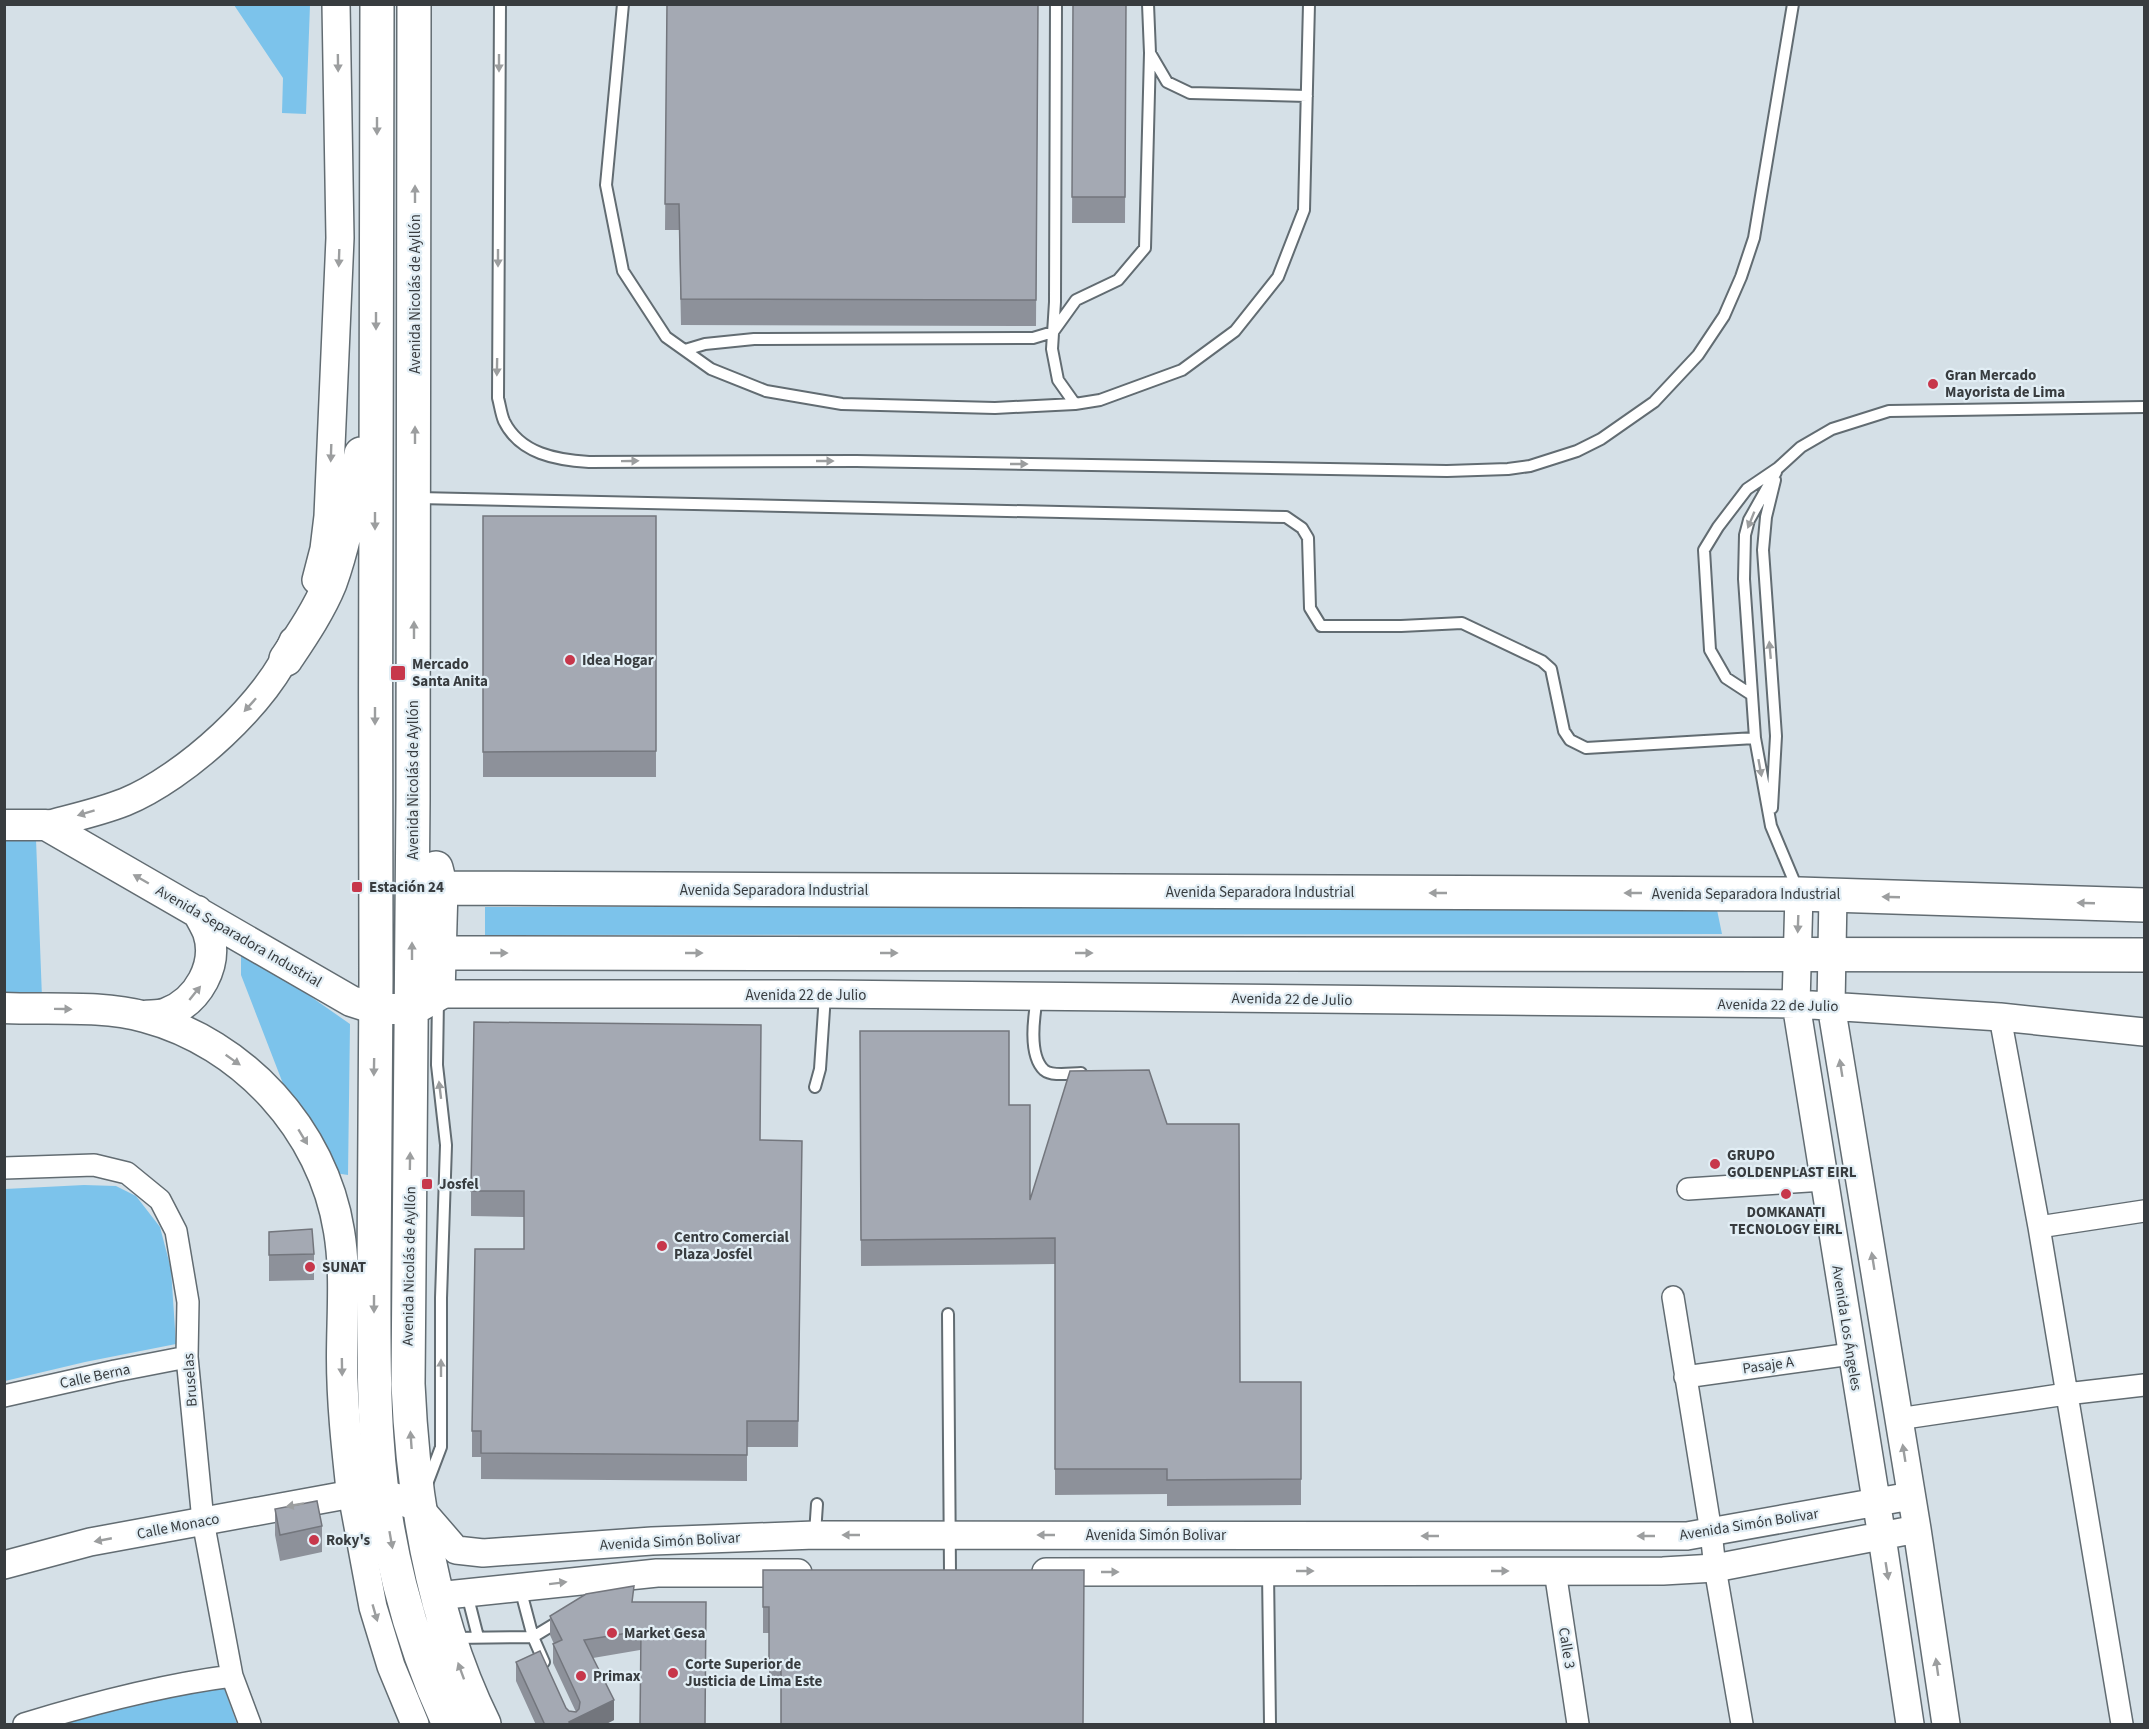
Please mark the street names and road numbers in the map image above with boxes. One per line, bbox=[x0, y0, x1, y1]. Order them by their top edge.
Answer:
street label: Avenida Nicolás de Ayllón bbox=[405, 214, 426, 374]
street label: Avenida Nicolás de Ayllón bbox=[403, 700, 424, 860]
street label: Avenida Separadora Industrial bbox=[152, 880, 326, 993]
street label: Avenida Separadora Industrial bbox=[680, 880, 868, 901]
street label: Avenida Separadora Industrial bbox=[1166, 882, 1354, 903]
street label: Avenida Separadora Industrial bbox=[1652, 884, 1840, 905]
street label: Avenida 22 de Julio bbox=[746, 985, 866, 1006]
street label: Avenida 22 de Julio bbox=[1231, 988, 1353, 1011]
street label: Avenida 22 de Julio bbox=[1717, 994, 1839, 1017]
street label: Avenida Nicolás de Ayllón bbox=[398, 1186, 421, 1346]
street label: Avenida Los Ángeles bbox=[1826, 1264, 1867, 1392]
street label: Pasaje A bbox=[1741, 1351, 1796, 1379]
street label: Bruselas bbox=[178, 1353, 203, 1407]
street label: Calle Berna bbox=[58, 1359, 132, 1394]
street label: Avenida Simón Bolivar bbox=[1678, 1503, 1821, 1546]
street label: Calle Monaco bbox=[135, 1508, 221, 1545]
street label: Avenida Simón Bolivar bbox=[1086, 1525, 1227, 1546]
street label: Avenida Simón Bolivar bbox=[599, 1527, 742, 1556]
street label: Calle 3 bbox=[1553, 1626, 1580, 1670]

